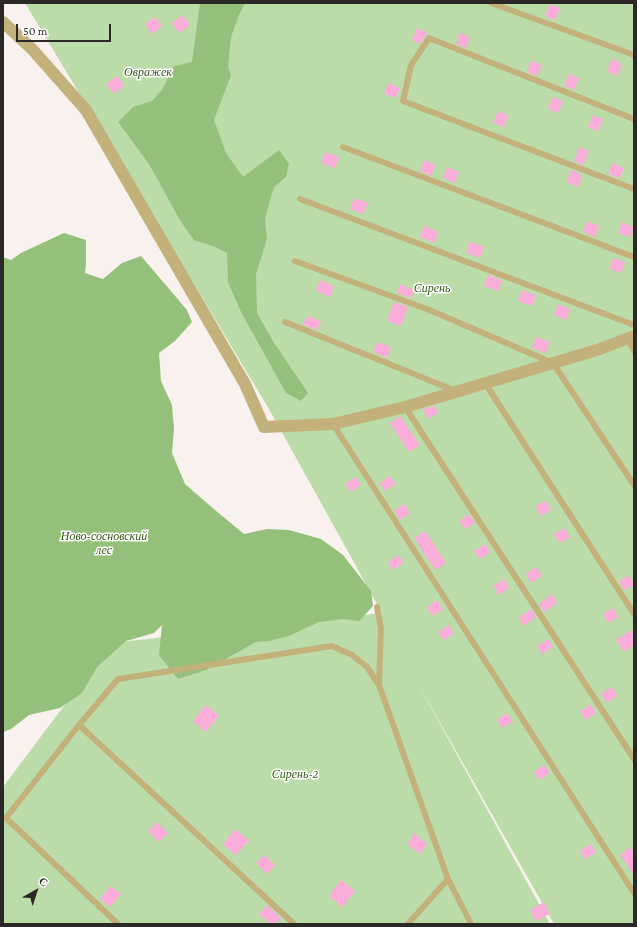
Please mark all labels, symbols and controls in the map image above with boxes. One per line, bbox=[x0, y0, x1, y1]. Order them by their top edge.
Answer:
scale bar bbox=[18, 16, 113, 42]
text: 50 m bbox=[23, 24, 47, 38]
park label: Овражек bbox=[124, 65, 172, 79]
park label: Сирень bbox=[414, 281, 450, 295]
park label: Ново-сосновский лес bbox=[61, 529, 147, 557]
park label: Сирень-2 bbox=[272, 767, 318, 781]
north arrow bbox=[16, 871, 56, 911]
text: С bbox=[37, 875, 50, 889]

